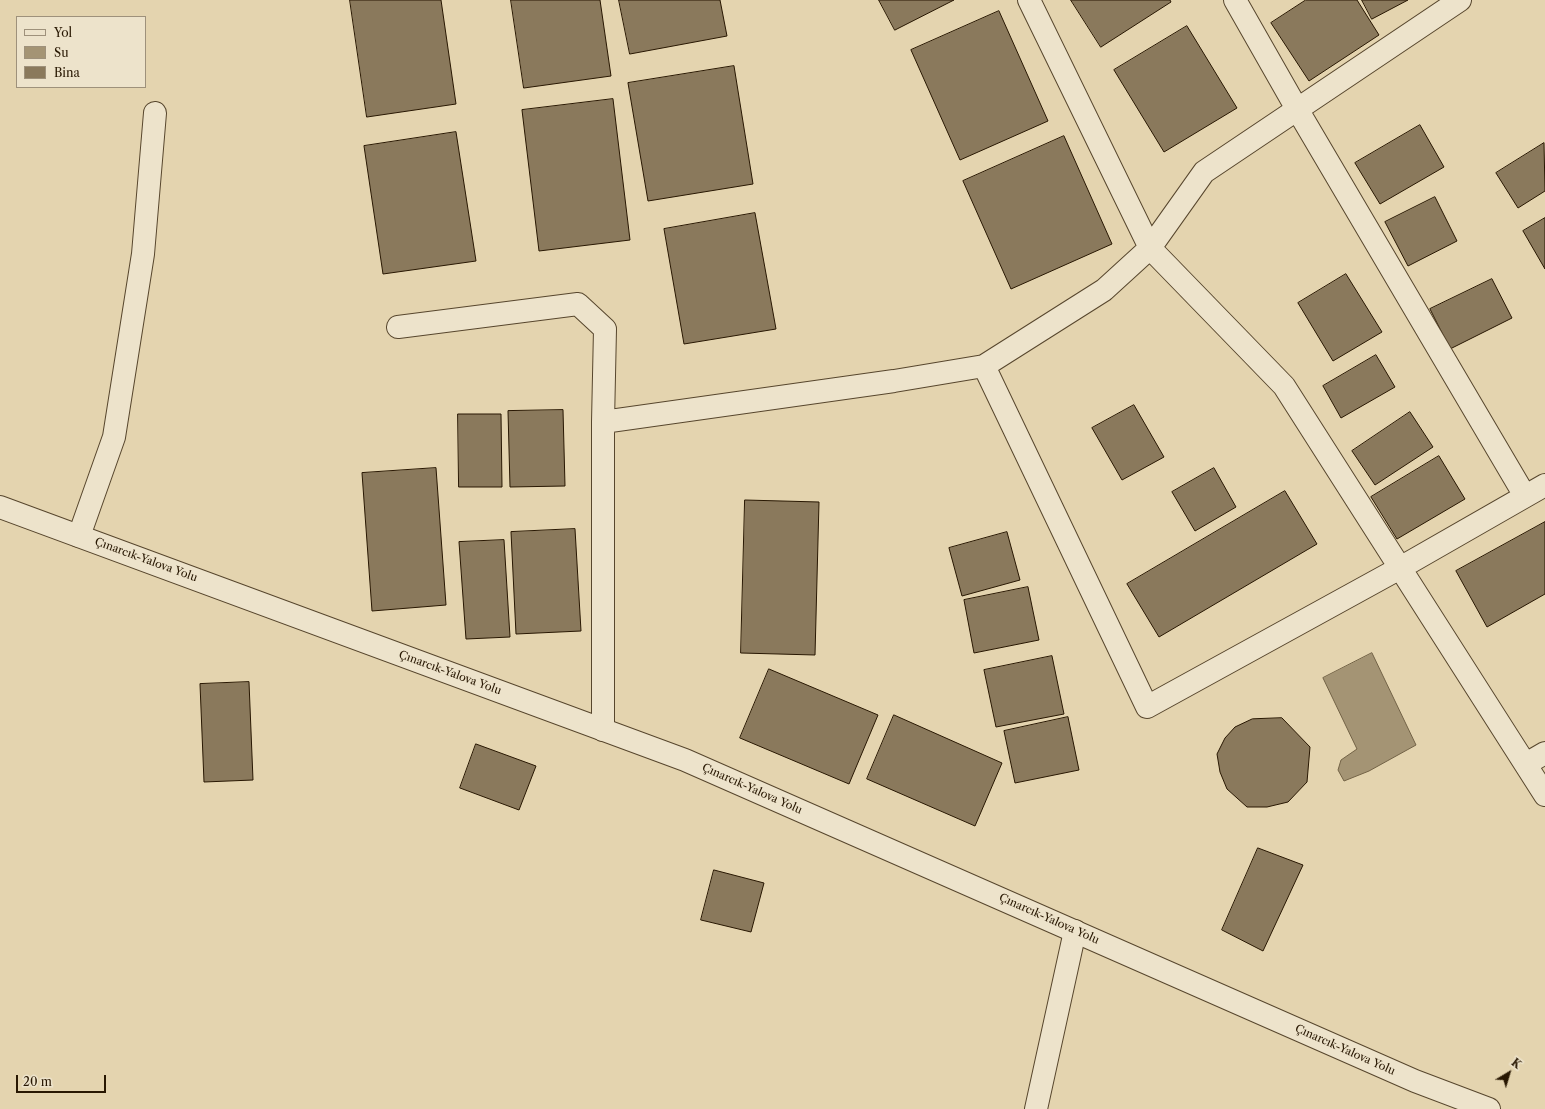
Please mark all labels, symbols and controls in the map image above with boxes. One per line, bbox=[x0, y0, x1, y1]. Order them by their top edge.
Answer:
legend bbox=[16, 16, 146, 88]
text: Yol bbox=[54, 25, 72, 40]
text: Su bbox=[54, 45, 69, 60]
text: Bina bbox=[54, 65, 80, 80]
street label: Çınarcık-Yalova Yolu bbox=[93, 535, 199, 585]
street label: Çınarcık-Yalova Yolu bbox=[397, 648, 503, 698]
street label: Çınarcık-Yalova Yolu bbox=[700, 761, 804, 817]
street label: Çınarcık-Yalova Yolu bbox=[997, 891, 1101, 947]
street label: Çınarcık-Yalova Yolu bbox=[1293, 1022, 1397, 1078]
north arrow bbox=[1489, 1053, 1529, 1093]
text: K bbox=[1509, 1055, 1524, 1072]
scale bar bbox=[18, 1067, 108, 1093]
text: 20 m bbox=[23, 1074, 52, 1089]

